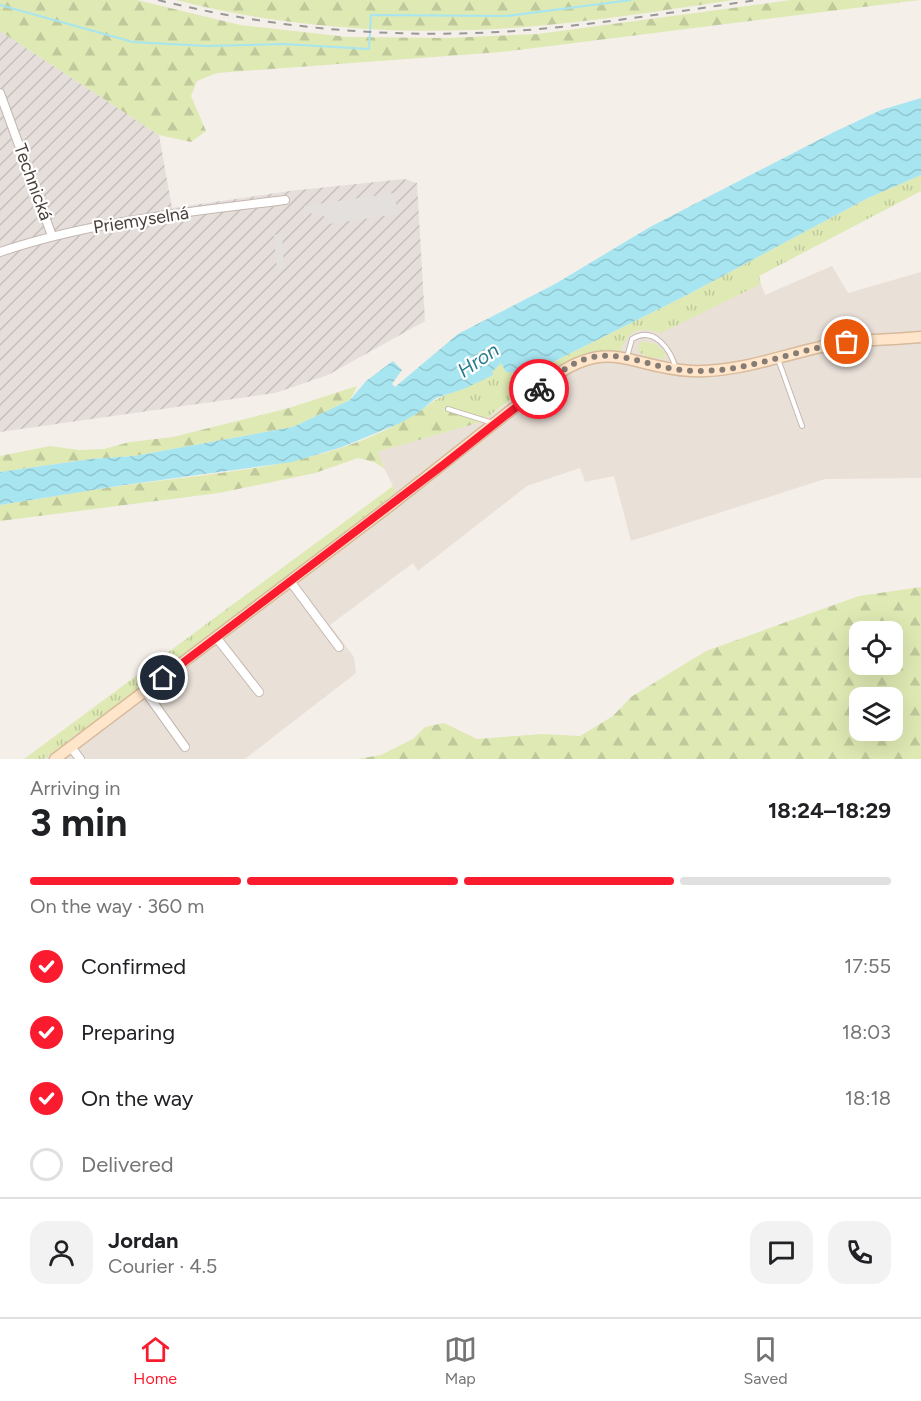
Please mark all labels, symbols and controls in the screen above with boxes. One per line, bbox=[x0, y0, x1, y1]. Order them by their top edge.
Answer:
street label: Technická bbox=[9, 141, 57, 223]
street label: Priemyselná bbox=[92, 202, 190, 238]
pin bbox=[821, 316, 872, 367]
icon: bag bbox=[830, 325, 863, 358]
water label: Hron bbox=[453, 338, 503, 382]
courier bbox=[509, 359, 569, 419]
icon: bike bbox=[523, 373, 556, 406]
map controls bbox=[849, 621, 903, 741]
button: locate bbox=[849, 621, 903, 675]
pin bbox=[137, 652, 188, 703]
icon: home bbox=[146, 661, 179, 694]
button: layers bbox=[849, 687, 903, 741]
text: Arriving in bbox=[30, 776, 120, 800]
text: 18:24–18:29 bbox=[768, 797, 891, 824]
text: 3 min bbox=[30, 799, 127, 846]
text: On the way · 360 m bbox=[30, 894, 204, 918]
icon: check bbox=[30, 950, 63, 983]
text: Confirmed bbox=[81, 953, 186, 980]
text: 17:55 bbox=[844, 954, 891, 978]
icon: check bbox=[30, 1016, 63, 1049]
text: Preparing bbox=[81, 1019, 175, 1046]
text: 18:03 bbox=[842, 1020, 891, 1044]
icon: check bbox=[30, 1082, 63, 1115]
text: On the way bbox=[81, 1085, 193, 1112]
text: 18:18 bbox=[845, 1086, 891, 1110]
text: Delivered bbox=[81, 1151, 174, 1178]
button: person bbox=[30, 1221, 93, 1284]
button: chat bbox=[750, 1221, 813, 1284]
button: phone bbox=[828, 1221, 891, 1284]
text: Jordan bbox=[108, 1227, 179, 1254]
text: Courier · 4.5 bbox=[108, 1254, 217, 1278]
tab: Home bbox=[133, 1333, 177, 1388]
tab: Map bbox=[444, 1333, 477, 1388]
tab: Saved bbox=[743, 1333, 788, 1388]

